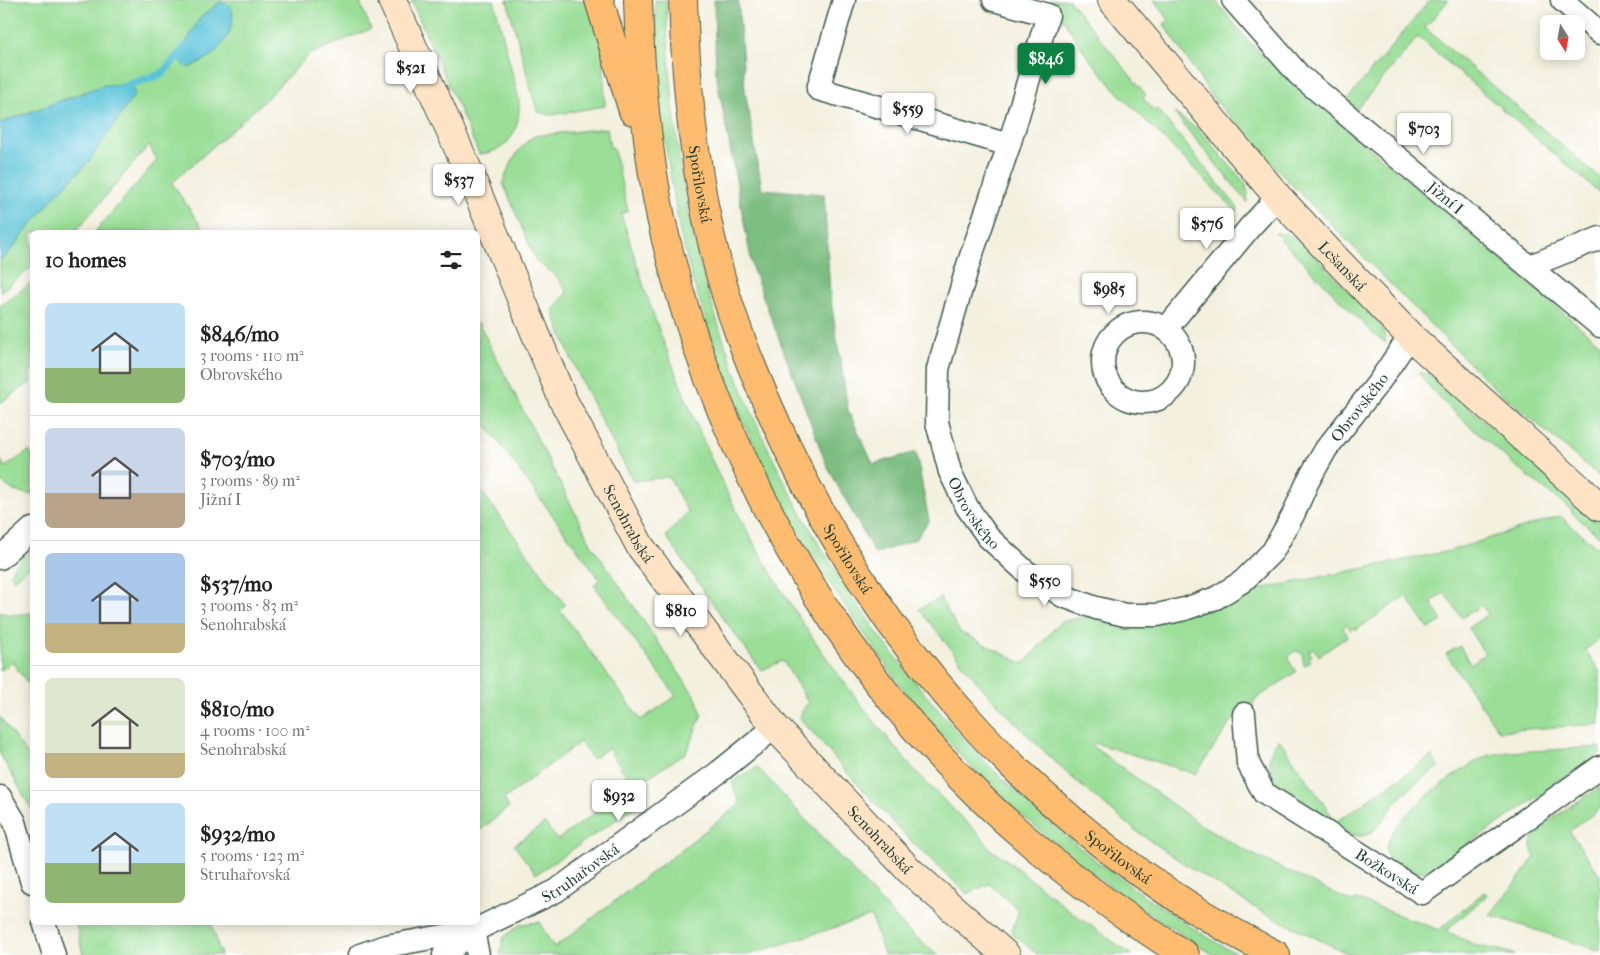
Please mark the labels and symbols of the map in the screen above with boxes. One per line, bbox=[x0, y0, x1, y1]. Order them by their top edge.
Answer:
north arrow bbox=[1540, 15, 1585, 60]
pin: $846 bbox=[1016, 42, 1076, 85]
pin: $521 bbox=[381, 52, 441, 94]
pin: $559 bbox=[878, 92, 938, 135]
pin: $703 bbox=[1394, 112, 1454, 155]
street label: Spořilovská bbox=[684, 144, 716, 225]
pin: $537 bbox=[429, 164, 489, 206]
street label: Jižní I bbox=[1422, 176, 1467, 218]
pin: $576 bbox=[1177, 208, 1237, 250]
street label: Lešanská bbox=[1314, 237, 1371, 295]
pin: $985 bbox=[1079, 272, 1139, 315]
street label: Obrovského bbox=[1327, 369, 1392, 446]
street label: Obrovského bbox=[944, 474, 1004, 553]
street label: Senohrabská bbox=[599, 481, 658, 567]
street label: Spořilovská bbox=[819, 521, 877, 598]
pin: $550 bbox=[1015, 564, 1075, 607]
pin: $810 bbox=[651, 594, 711, 637]
pin: $932 bbox=[589, 780, 649, 822]
street label: Senohrabská bbox=[843, 802, 917, 878]
street label: Spořilovská bbox=[1081, 826, 1156, 888]
street label: Struhařovská bbox=[539, 839, 623, 907]
street label: Božkovská bbox=[1352, 844, 1423, 899]

